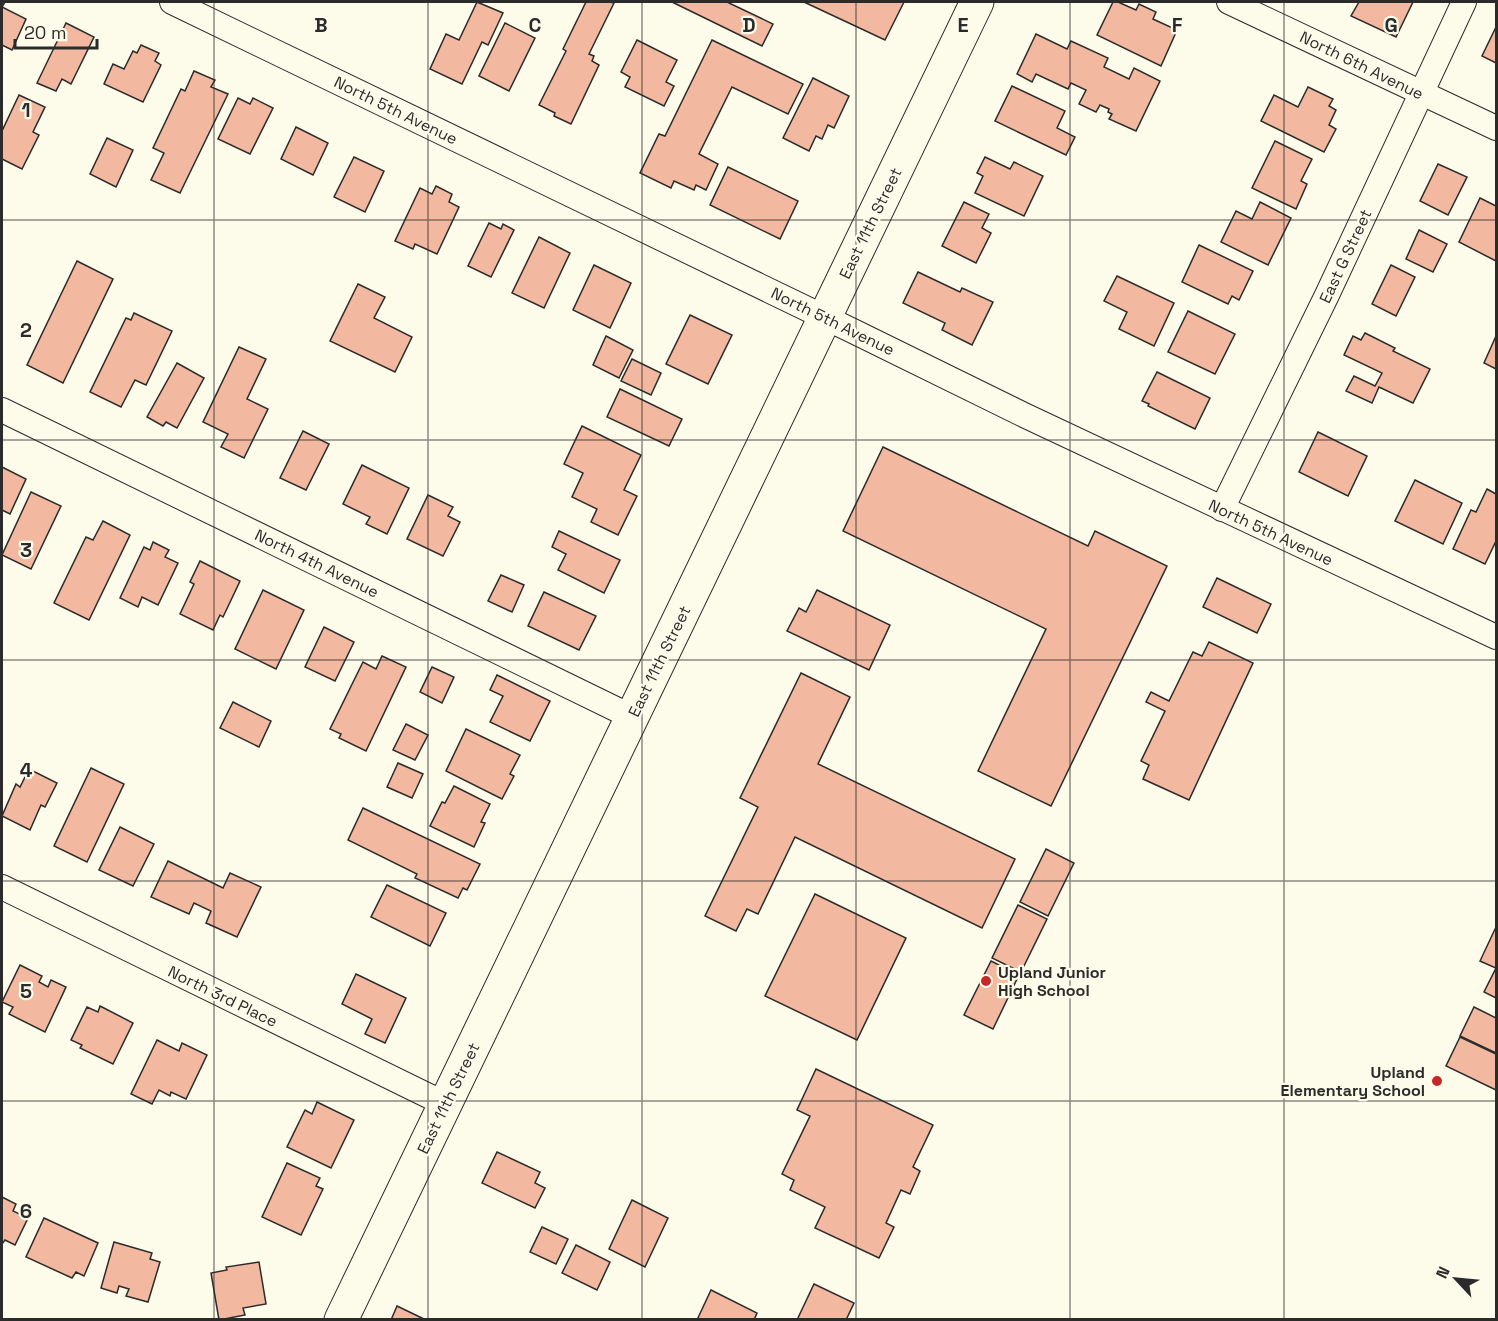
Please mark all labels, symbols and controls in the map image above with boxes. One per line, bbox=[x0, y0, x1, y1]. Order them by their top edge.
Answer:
scale bar bbox=[15, 12, 98, 50]
text: B bbox=[314, 12, 328, 38]
text: C bbox=[529, 12, 542, 38]
text: D bbox=[742, 12, 756, 38]
text: E bbox=[957, 12, 969, 38]
text: F bbox=[1172, 12, 1183, 38]
text: G bbox=[1384, 12, 1398, 38]
text: 20 m bbox=[24, 21, 67, 44]
street label: North 6th Avenue bbox=[1296, 26, 1427, 105]
street label: North 5th Avenue bbox=[331, 71, 461, 149]
text: 1 bbox=[21, 97, 31, 123]
street label: East 11th Street bbox=[834, 164, 907, 282]
street label: East G Street bbox=[1315, 206, 1376, 307]
street label: North 5th Avenue bbox=[768, 282, 898, 360]
text: 2 bbox=[20, 317, 32, 343]
street label: North 5th Avenue bbox=[1205, 494, 1336, 570]
street label: North 4th Avenue bbox=[251, 524, 382, 603]
text: 3 bbox=[20, 537, 32, 563]
street label: East 11th Street bbox=[623, 602, 696, 720]
text: 4 bbox=[20, 757, 33, 783]
street label: North 3rd Place bbox=[165, 961, 281, 1032]
place label: Upland Junior High School bbox=[998, 962, 1106, 1001]
marker: Upland Junior High School bbox=[979, 974, 993, 988]
text: 5 bbox=[20, 978, 32, 1004]
street label: East 11th Street bbox=[412, 1039, 485, 1157]
place label: Upland Elementary School bbox=[1281, 1062, 1425, 1101]
marker: Upland Elementary School bbox=[1430, 1074, 1444, 1088]
text: 6 bbox=[20, 1198, 32, 1224]
north arrow bbox=[1426, 1249, 1486, 1309]
text: N bbox=[1431, 1263, 1455, 1282]

